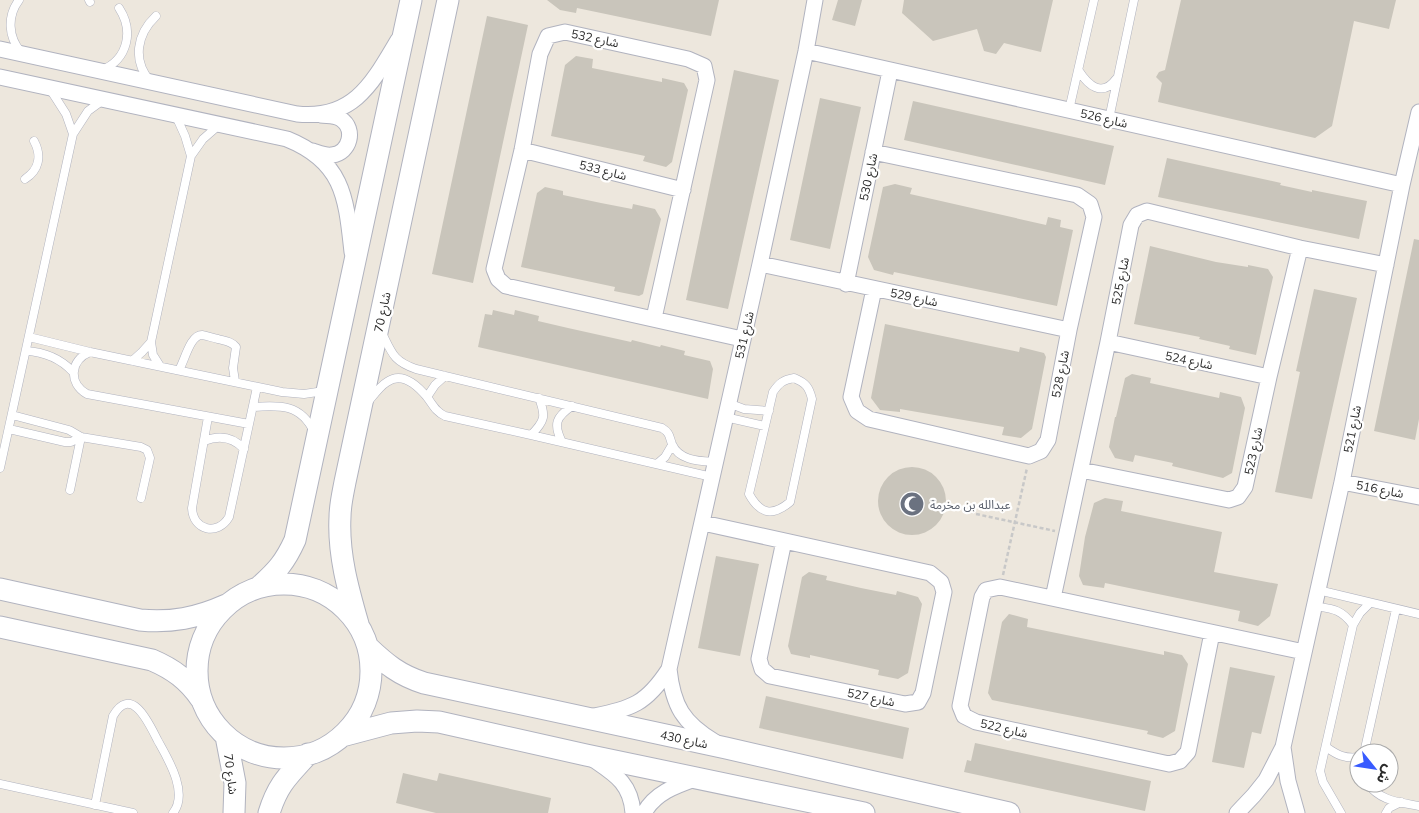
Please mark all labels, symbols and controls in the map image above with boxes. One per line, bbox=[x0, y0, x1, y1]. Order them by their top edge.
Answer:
street label: شارع 532 bbox=[569, 26, 620, 52]
street label: شارع 526 bbox=[1078, 105, 1129, 133]
street label: شارع 530 bbox=[856, 152, 882, 203]
street label: شارع 533 bbox=[577, 157, 628, 185]
street label: شارع 525 bbox=[1108, 256, 1134, 306]
street label: شارع 529 bbox=[888, 285, 939, 311]
street label: شارع 70 bbox=[370, 290, 396, 334]
street label: شارع 531 bbox=[731, 310, 759, 361]
street label: شارع 524 bbox=[1163, 348, 1214, 374]
street label: شارع 528 bbox=[1048, 349, 1074, 399]
street label: شارع 521 bbox=[1340, 404, 1366, 454]
street label: شارع 523 bbox=[1241, 426, 1267, 477]
street label: شارع 516 bbox=[1355, 477, 1405, 503]
mosque icon: عبدالله بن مخرمة bbox=[899, 491, 925, 517]
place label: عبدالله بن مخرمة bbox=[930, 497, 1011, 512]
street label: شارع 527 bbox=[845, 685, 896, 711]
street label: شارع 522 bbox=[978, 715, 1029, 743]
street label: شارع 430 bbox=[658, 727, 709, 753]
north arrow bbox=[1349, 743, 1399, 793]
street label: شارع 70 bbox=[219, 753, 241, 795]
text: ش bbox=[1373, 762, 1398, 787]

